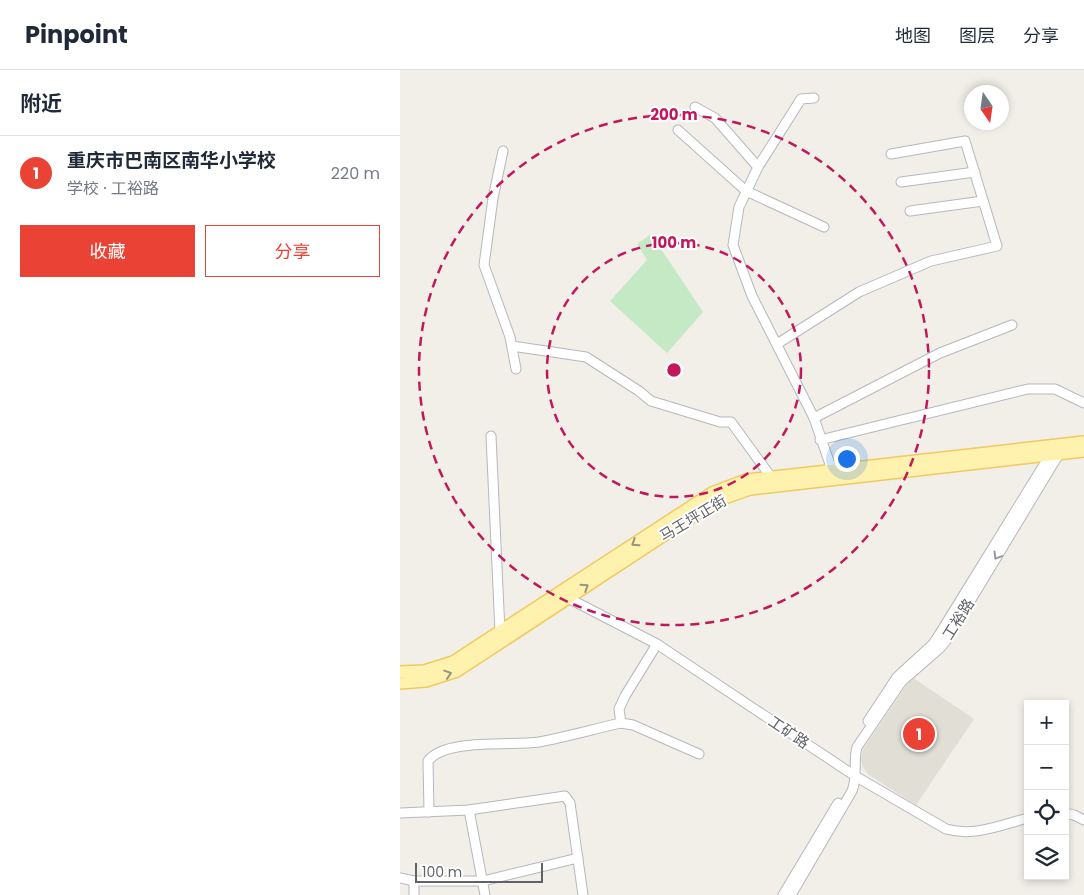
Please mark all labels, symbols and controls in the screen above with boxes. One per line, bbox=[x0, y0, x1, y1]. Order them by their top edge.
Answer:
text: Pinpoint bbox=[25, 18, 128, 51]
text: 地图 bbox=[895, 23, 931, 48]
text: 图层 bbox=[959, 23, 995, 48]
text: 分享 bbox=[1023, 23, 1059, 48]
north arrow bbox=[964, 85, 1009, 130]
text: 附近 bbox=[20, 89, 62, 118]
text: 200 m bbox=[650, 104, 698, 125]
text: 重庆市巴南区南华小学校 bbox=[67, 147, 276, 174]
text: 1 bbox=[33, 162, 39, 185]
text: 220 m bbox=[331, 162, 380, 185]
text: 学校 · 工裕路 bbox=[67, 177, 159, 200]
button: 收藏 bbox=[20, 225, 195, 277]
button: 分享 bbox=[205, 225, 380, 277]
text: 100 m bbox=[652, 232, 696, 253]
centre of rings bbox=[665, 361, 683, 379]
your location bbox=[834, 446, 860, 472]
street label: 马王坪正街 bbox=[655, 490, 731, 546]
one-way arrow bbox=[631, 537, 640, 546]
one-way arrow bbox=[994, 550, 1004, 559]
one-way arrow bbox=[579, 584, 588, 593]
street label: 工裕路 bbox=[937, 594, 979, 644]
one-way arrow bbox=[443, 670, 451, 680]
map controls bbox=[1024, 700, 1069, 880]
button: + bbox=[1024, 700, 1069, 745]
street label: 工矿路 bbox=[764, 711, 814, 753]
pin: 1 bbox=[903, 715, 935, 753]
button: − bbox=[1024, 745, 1069, 790]
button: locate bbox=[1024, 790, 1069, 835]
button: layers bbox=[1024, 835, 1069, 880]
scale bar bbox=[415, 860, 542, 883]
text: 100 m bbox=[422, 862, 462, 882]

